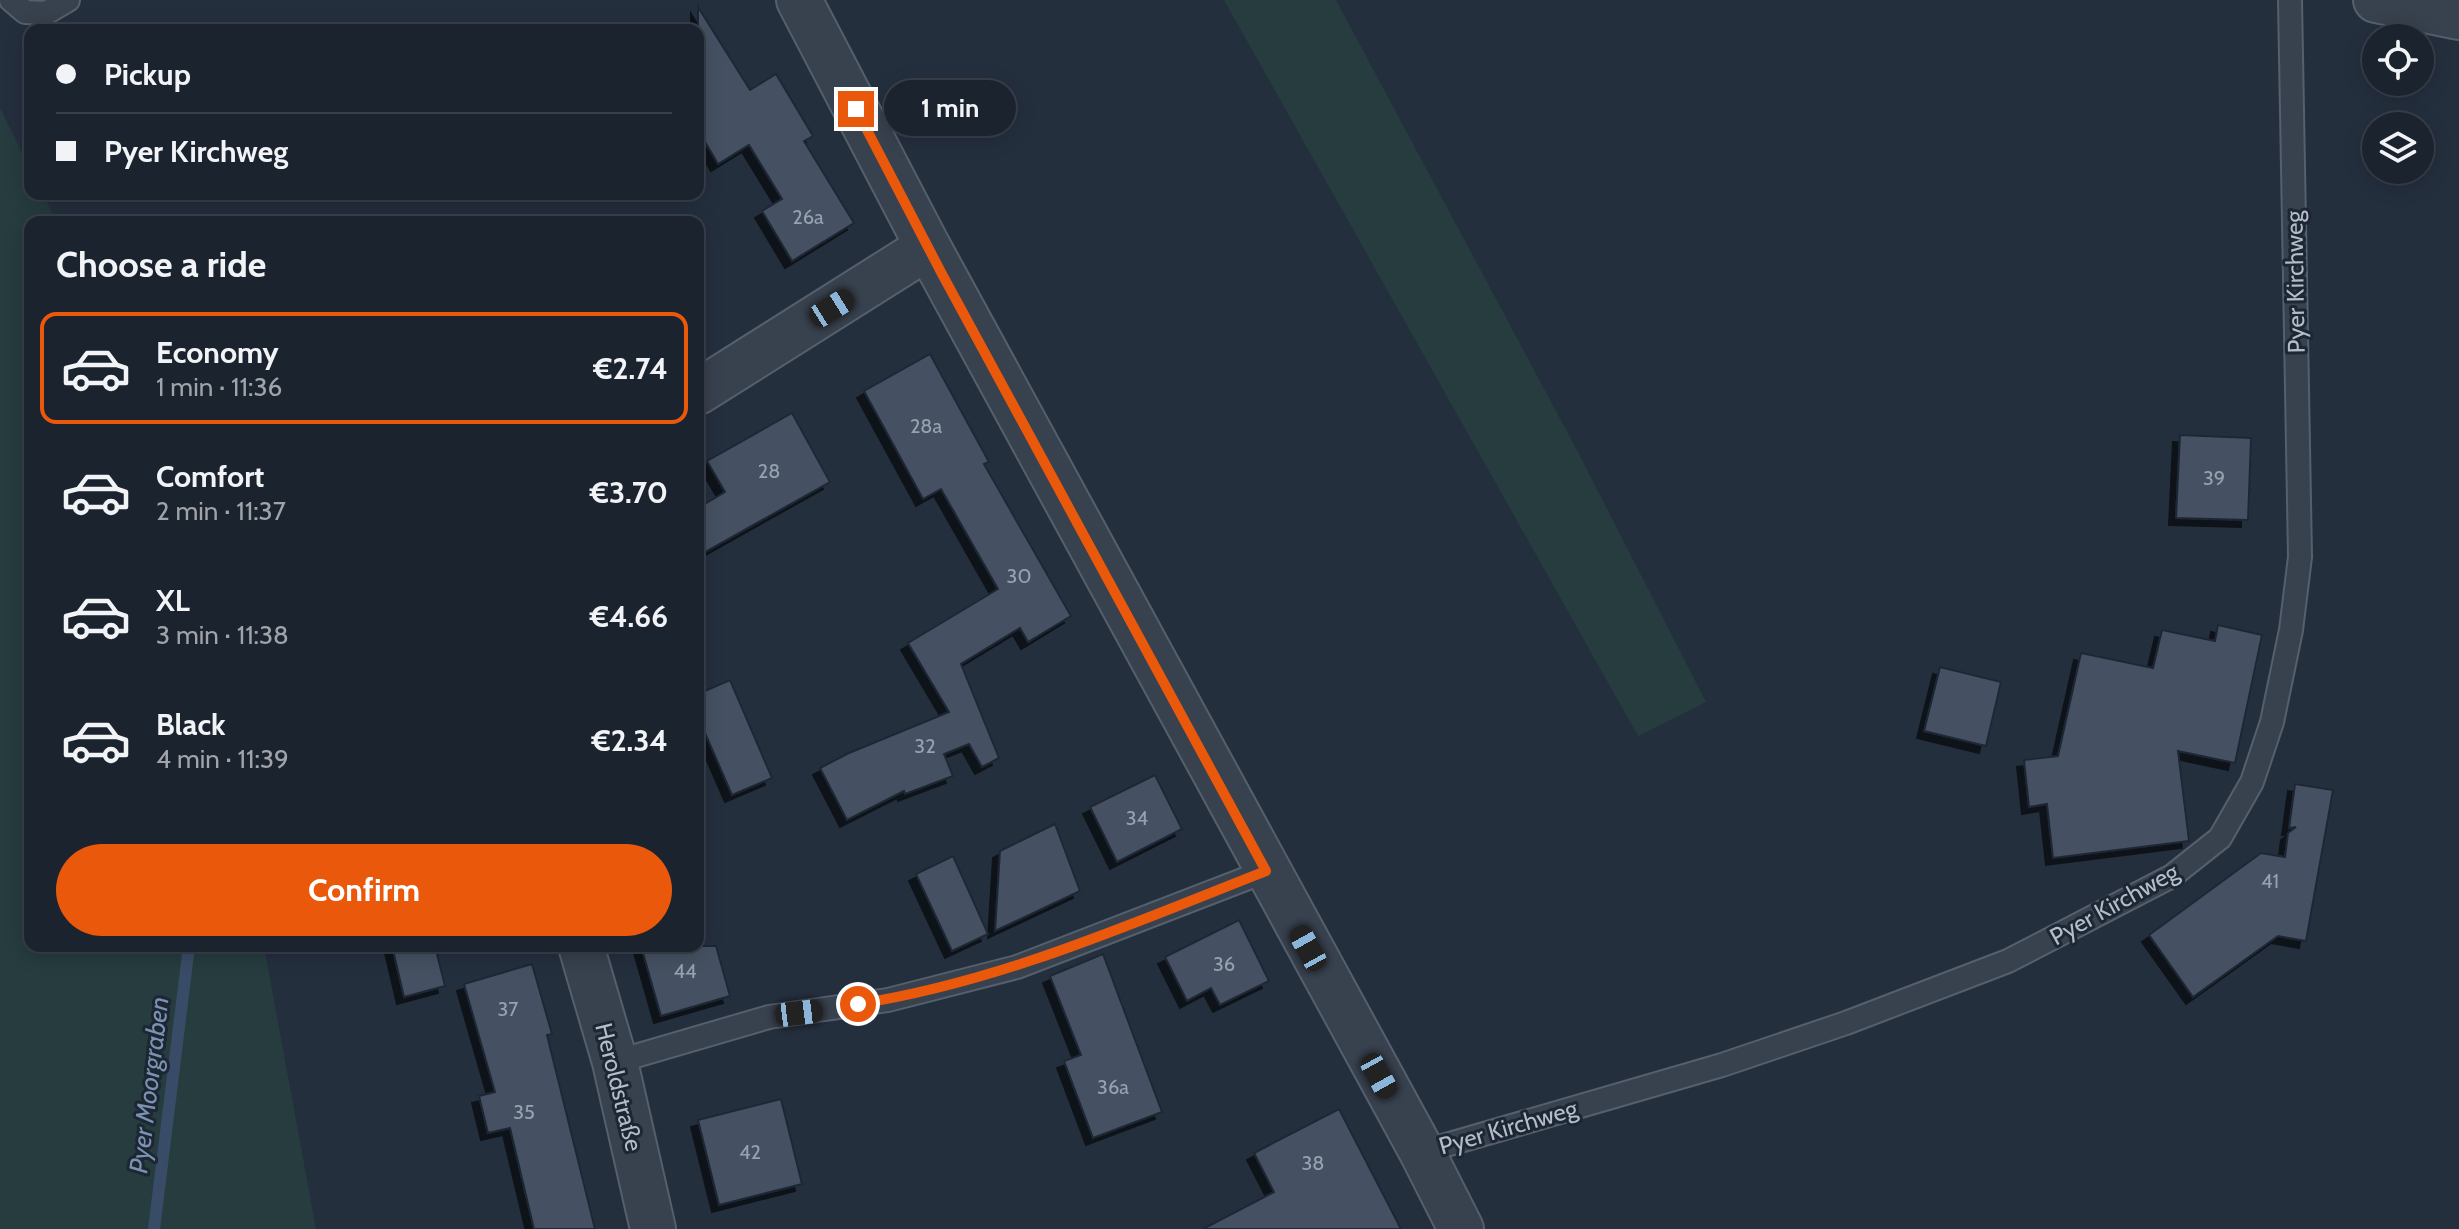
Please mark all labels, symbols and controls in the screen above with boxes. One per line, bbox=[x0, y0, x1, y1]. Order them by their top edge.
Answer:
map controls bbox=[2362, 24, 2434, 184]
button: locate bbox=[2362, 24, 2434, 96]
text: Pickup bbox=[104, 56, 191, 93]
callout: 1 min bbox=[884, 81, 1016, 137]
route end bbox=[838, 91, 874, 127]
text: 1 min bbox=[921, 92, 979, 124]
button: layers bbox=[2362, 112, 2434, 184]
text: Pyer Kirchweg bbox=[104, 133, 288, 170]
house number: 26a bbox=[792, 205, 824, 229]
street label: Pyer Kirchweg bbox=[2279, 209, 2311, 354]
text: Choose a ride bbox=[56, 242, 266, 286]
car bbox=[805, 285, 859, 331]
icon: car bbox=[60, 332, 132, 404]
text: Economy bbox=[156, 334, 279, 371]
text: €2.74 bbox=[593, 350, 668, 387]
text: 1 min · 11:36 bbox=[156, 371, 282, 403]
house number: 28a bbox=[910, 414, 942, 438]
icon: car bbox=[60, 456, 132, 528]
text: Comfort bbox=[156, 458, 264, 495]
house number: 28 bbox=[758, 459, 780, 483]
house number: 39 bbox=[2203, 466, 2225, 490]
text: €3.70 bbox=[590, 474, 668, 511]
text: 2 min · 11:37 bbox=[156, 495, 286, 527]
house number: 30 bbox=[1007, 564, 1031, 588]
icon: car bbox=[60, 580, 132, 652]
text: XL bbox=[156, 582, 190, 619]
text: €4.66 bbox=[590, 598, 668, 635]
text: 3 min · 11:38 bbox=[156, 619, 289, 651]
icon: car bbox=[60, 704, 132, 776]
text: Black bbox=[156, 706, 226, 743]
text: €2.34 bbox=[591, 722, 668, 759]
house number: 32 bbox=[914, 734, 936, 758]
text: 4 min · 11:39 bbox=[156, 743, 289, 775]
house number: 34 bbox=[1126, 806, 1149, 830]
button: Confirm bbox=[56, 844, 672, 936]
street label: Pyer Kirchweg bbox=[2045, 856, 2184, 951]
house number: 41 bbox=[2261, 869, 2279, 893]
car bbox=[1286, 921, 1330, 975]
house number: 36 bbox=[1213, 952, 1235, 976]
house number: 44 bbox=[673, 959, 697, 983]
route start bbox=[840, 986, 876, 1022]
water label: Pyer Moorgraben bbox=[122, 995, 176, 1175]
house number: 37 bbox=[498, 997, 518, 1021]
car bbox=[774, 998, 824, 1028]
street label: Heroldstraße bbox=[589, 1020, 649, 1154]
car bbox=[1357, 1049, 1401, 1103]
house number: 36a bbox=[1097, 1075, 1129, 1099]
street label: Pyer Kirchweg bbox=[1435, 1093, 1582, 1161]
house number: 35 bbox=[513, 1100, 535, 1124]
house number: 42 bbox=[739, 1140, 761, 1164]
house number: 38 bbox=[1302, 1151, 1324, 1175]

